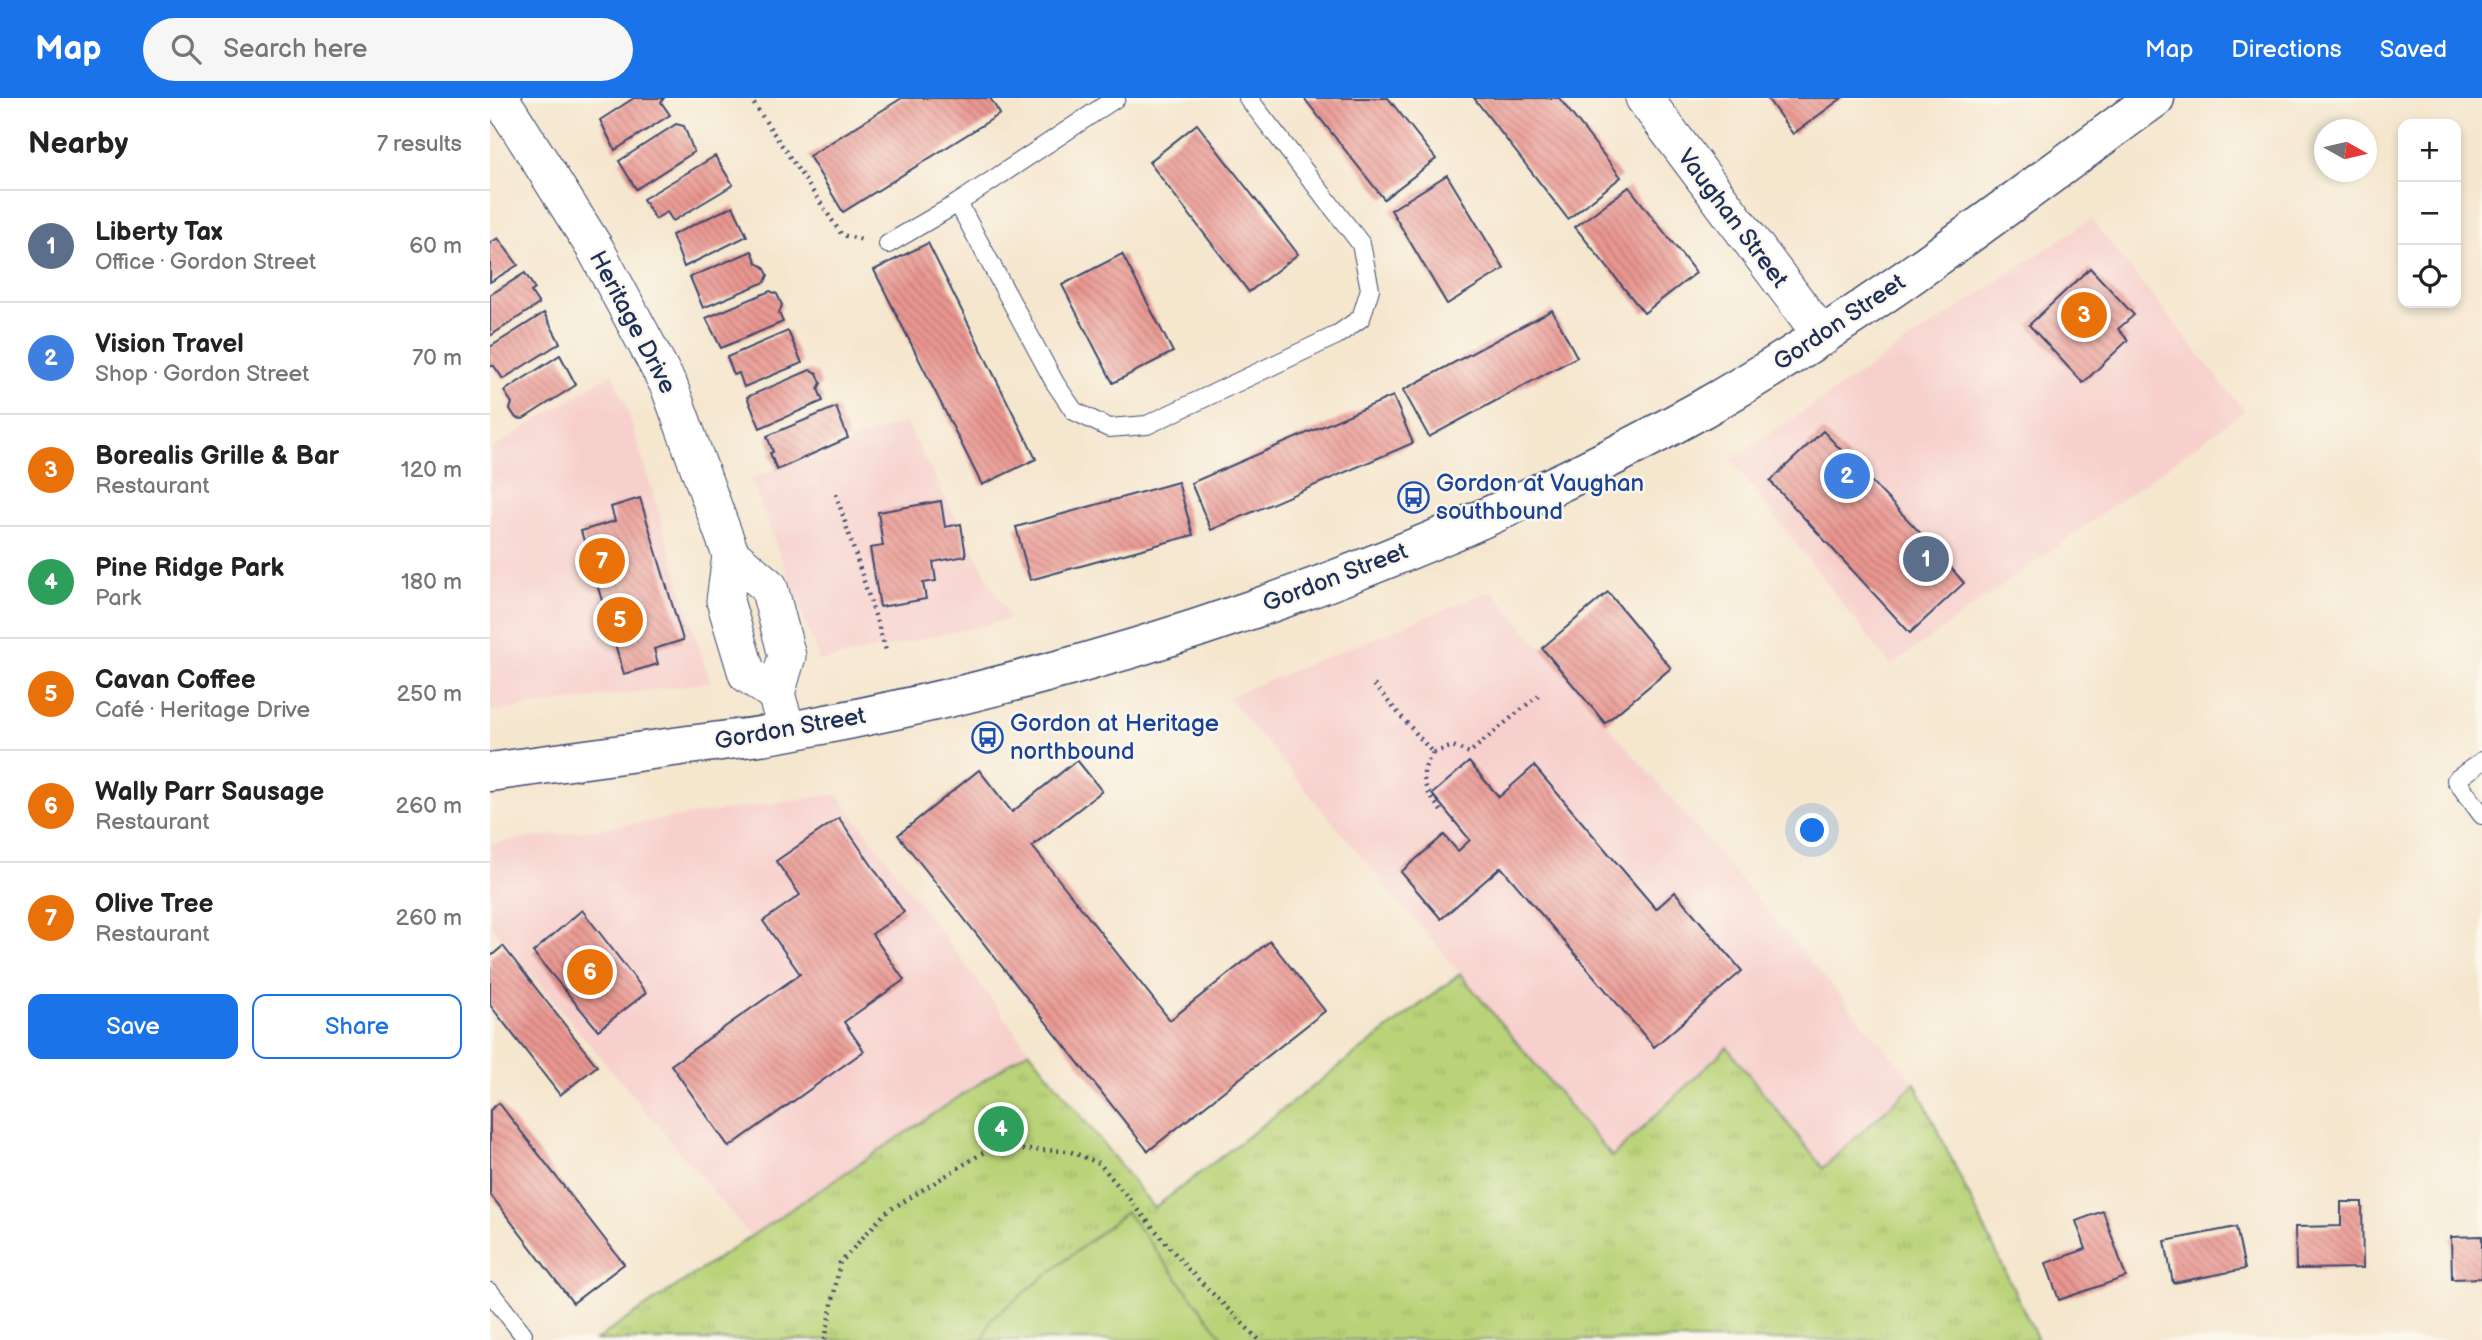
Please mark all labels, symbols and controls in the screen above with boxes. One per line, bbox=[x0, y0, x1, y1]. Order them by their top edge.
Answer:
search box bbox=[143, 18, 633, 81]
text: Map bbox=[35, 29, 101, 69]
icon: search bbox=[167, 30, 205, 68]
text: Search here bbox=[223, 34, 367, 65]
text: Map bbox=[2145, 35, 2193, 64]
text: Directions bbox=[2231, 35, 2342, 64]
text: Saved bbox=[2380, 35, 2447, 64]
north arrow bbox=[2314, 119, 2377, 182]
map controls bbox=[2398, 119, 2461, 308]
button: + bbox=[2398, 119, 2461, 182]
text: Nearby bbox=[28, 126, 128, 162]
text: 7 results bbox=[377, 130, 462, 158]
street label: Vaughan Street bbox=[1671, 143, 1795, 294]
button: − bbox=[2398, 182, 2461, 245]
text: Liberty Tax bbox=[95, 217, 223, 248]
text: 1 bbox=[46, 232, 56, 260]
text: 60 m bbox=[409, 232, 462, 260]
button: locate bbox=[2398, 245, 2461, 308]
street label: Heritage Drive bbox=[583, 246, 682, 398]
text: Office · Gordon Street bbox=[95, 248, 316, 276]
street label: Gordon Street bbox=[1768, 267, 1911, 377]
pin: 3 bbox=[2061, 289, 2107, 341]
text: Vision Travel bbox=[95, 329, 244, 360]
text: 2 bbox=[44, 344, 58, 372]
text: 70 m bbox=[412, 344, 462, 372]
text: Shop · Gordon Street bbox=[95, 360, 309, 388]
text: Borealis Grille & Bar bbox=[95, 441, 339, 472]
pin: 2 bbox=[1824, 450, 1870, 502]
text: 3 bbox=[44, 456, 58, 484]
text: 120 m bbox=[401, 456, 462, 484]
place label: Gordon at Vaughan southbound bbox=[1436, 469, 1644, 526]
text: Restaurant bbox=[95, 472, 209, 500]
bus stop icon: Gordon at Vaughan southbound bbox=[1396, 480, 1430, 514]
pin: 1 bbox=[1903, 533, 1949, 585]
pin: 7 bbox=[579, 535, 625, 587]
street label: Gordon Street bbox=[1259, 536, 1412, 618]
text: Pine Ridge Park bbox=[95, 553, 284, 584]
text: 4 bbox=[44, 568, 58, 596]
text: 180 m bbox=[401, 568, 462, 596]
text: Park bbox=[95, 584, 141, 612]
pin: 5 bbox=[597, 594, 643, 646]
text: Cavan Coffee bbox=[95, 665, 256, 696]
text: 5 bbox=[44, 680, 58, 708]
text: 250 m bbox=[396, 680, 462, 708]
text: Café · Heritage Drive bbox=[95, 696, 310, 724]
street label: Gordon Street bbox=[712, 701, 868, 756]
place label: Gordon at Heritage northbound bbox=[1010, 709, 1219, 766]
bus stop icon: Gordon at Heritage northbound bbox=[970, 720, 1004, 754]
text: Wally Parr Sausage bbox=[95, 777, 324, 808]
text: 6 bbox=[44, 792, 58, 820]
text: 260 m bbox=[396, 792, 462, 820]
text: Restaurant bbox=[95, 808, 209, 836]
your location bbox=[1795, 813, 1829, 847]
text: Olive Tree bbox=[95, 889, 213, 920]
text: 7 bbox=[45, 904, 57, 932]
text: 260 m bbox=[396, 904, 462, 932]
text: Restaurant bbox=[95, 920, 209, 948]
pin: 6 bbox=[567, 946, 613, 998]
button: Save bbox=[28, 994, 238, 1059]
button: Share bbox=[252, 994, 462, 1059]
pin: 4 bbox=[978, 1103, 1024, 1155]

